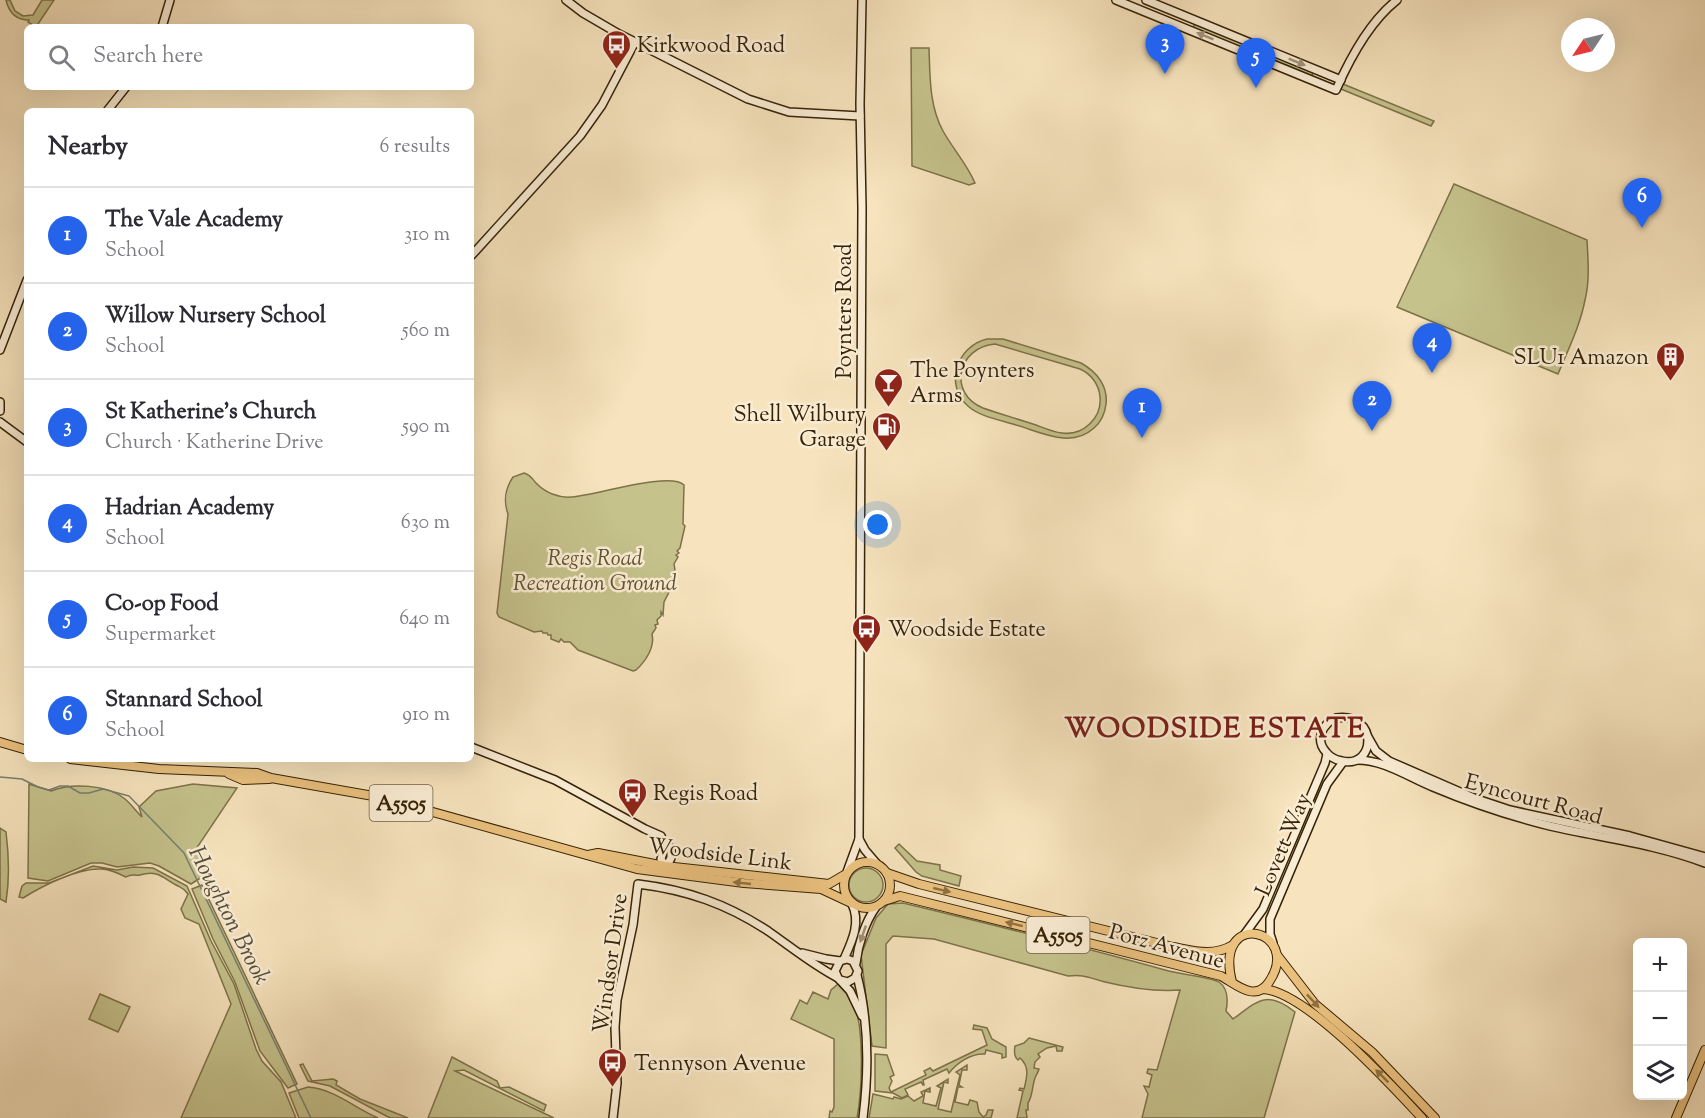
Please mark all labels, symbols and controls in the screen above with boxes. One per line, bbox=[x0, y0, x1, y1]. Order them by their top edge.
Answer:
north arrow bbox=[1561, 18, 1615, 72]
search box bbox=[24, 24, 474, 90]
pin: 3 bbox=[1146, 25, 1184, 74]
bus stop icon: Kirkwood Road bbox=[600, 28, 632, 70]
place label: Kirkwood Road bbox=[637, 31, 785, 63]
one-way arrow bbox=[1195, 31, 1213, 41]
pin: 5 bbox=[1236, 38, 1276, 88]
icon: search bbox=[45, 41, 78, 74]
text: Search here bbox=[93, 41, 203, 73]
one-way arrow bbox=[1288, 58, 1306, 67]
text: Nearby bbox=[48, 129, 128, 166]
text: 6 results bbox=[380, 133, 450, 162]
pin: 6 bbox=[1622, 178, 1662, 228]
text: The Vale Academy bbox=[105, 205, 283, 237]
text: 1 bbox=[64, 221, 71, 250]
text: 310 m bbox=[404, 221, 450, 250]
text: School bbox=[105, 237, 165, 266]
street label: Poynters Road bbox=[830, 243, 862, 379]
text: Willow Nursery School bbox=[105, 301, 326, 333]
text: 2 bbox=[63, 317, 72, 346]
text: 560 m bbox=[402, 317, 450, 346]
pin: 4 bbox=[1412, 324, 1452, 373]
text: School bbox=[105, 333, 165, 362]
building icon: SLU1 Amazon bbox=[1654, 340, 1686, 382]
place label: SLU1 Amazon bbox=[1514, 343, 1649, 375]
place label: The Poynters Arms bbox=[910, 356, 1034, 413]
bar icon: The Poynters Arms bbox=[873, 366, 905, 408]
pin: 2 bbox=[1352, 382, 1392, 431]
pin: 1 bbox=[1122, 388, 1162, 438]
text: St Katherine's Church bbox=[105, 397, 316, 429]
place label: Shell Wilbury Garage bbox=[733, 400, 866, 457]
fuel station icon: Shell Wilbury Garage bbox=[871, 410, 903, 452]
text: 3 bbox=[63, 413, 72, 442]
text: 590 m bbox=[402, 413, 450, 442]
text: Church · Katherine Drive bbox=[105, 429, 324, 458]
text: Hadrian Academy bbox=[105, 493, 274, 525]
text: 4 bbox=[62, 509, 73, 538]
text: 630 m bbox=[401, 509, 450, 538]
your location bbox=[863, 510, 892, 539]
text: School bbox=[105, 525, 165, 554]
park label: Regis Road Recreation Ground bbox=[513, 544, 677, 601]
text: Co-op Food bbox=[105, 589, 219, 621]
text: 5 bbox=[64, 605, 71, 634]
text: 640 m bbox=[399, 605, 450, 634]
bus stop icon: Woodside Estate bbox=[851, 612, 883, 654]
place label: Woodside Estate bbox=[888, 615, 1046, 647]
text: Supermarket bbox=[105, 621, 216, 650]
text: Stannard School bbox=[105, 685, 263, 717]
text: 6 bbox=[63, 701, 72, 730]
text: 910 m bbox=[402, 701, 450, 730]
district label: WOODSIDE ESTATE bbox=[1064, 710, 1366, 750]
text: School bbox=[105, 717, 165, 746]
street label: Eyncourt Road bbox=[1461, 767, 1606, 835]
bus stop icon: Regis Road bbox=[616, 776, 648, 818]
place label: Regis Road bbox=[653, 779, 758, 811]
road number: A5505 bbox=[370, 785, 432, 821]
street label: Lovett Way bbox=[1249, 789, 1321, 902]
street label: Woodside Link bbox=[646, 831, 794, 881]
water label: Houghton Brook bbox=[179, 841, 278, 991]
one-way arrow bbox=[732, 878, 751, 888]
one-way arrow bbox=[933, 886, 952, 896]
street label: Windsor Drive bbox=[586, 891, 638, 1036]
road number: A5505 bbox=[1026, 917, 1090, 953]
street label: Porz Avenue bbox=[1105, 917, 1227, 979]
one-way arrow bbox=[1004, 918, 1023, 928]
one-way arrow bbox=[858, 925, 868, 943]
map controls bbox=[1633, 938, 1687, 1100]
button: + bbox=[1633, 938, 1687, 992]
button: − bbox=[1633, 992, 1687, 1046]
one-way arrow bbox=[1306, 993, 1320, 1008]
bus stop icon: Tennyson Avenue bbox=[597, 1046, 629, 1088]
button: layers bbox=[1633, 1046, 1687, 1100]
place label: Tennyson Avenue bbox=[634, 1049, 806, 1081]
one-way arrow bbox=[1375, 1069, 1389, 1083]

